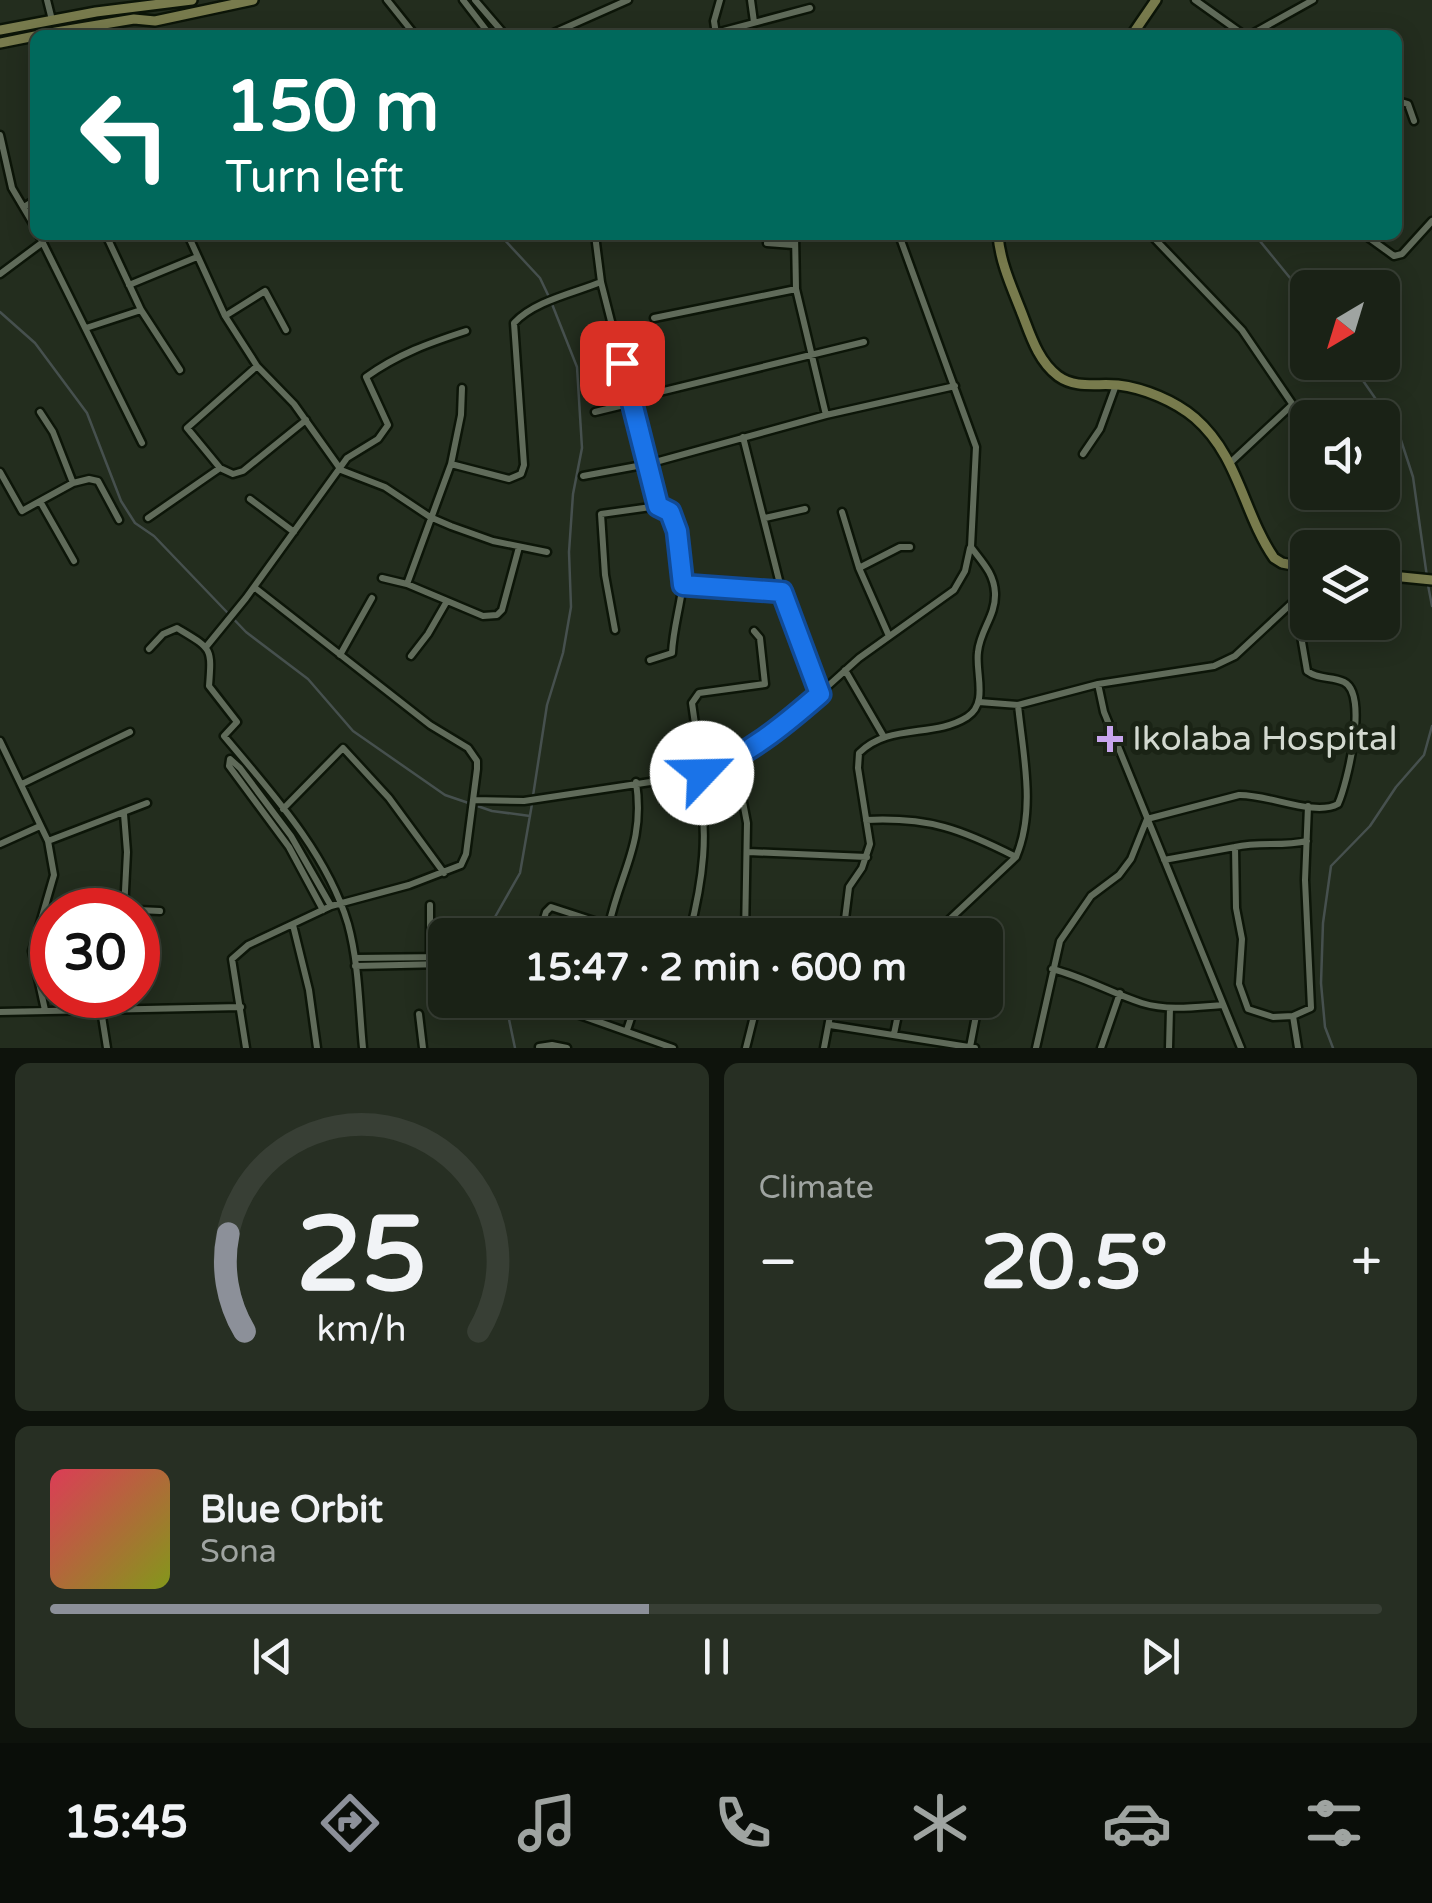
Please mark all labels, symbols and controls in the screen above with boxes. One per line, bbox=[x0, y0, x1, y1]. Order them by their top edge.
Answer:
text: 150 m bbox=[225, 66, 439, 150]
icon: left bbox=[60, 70, 190, 200]
text: Turn left bbox=[225, 151, 404, 205]
north arrow bbox=[1290, 270, 1400, 380]
map controls bbox=[1290, 270, 1400, 640]
pin bbox=[580, 321, 665, 406]
icon: arrive bbox=[595, 336, 650, 391]
button: sound bbox=[1290, 400, 1400, 510]
button: layers bbox=[1290, 530, 1400, 640]
place label: Ikolaba Hospital bbox=[1132, 718, 1397, 760]
position arrow bbox=[650, 721, 754, 825]
marker: Ikolaba Hospital bbox=[1097, 726, 1123, 752]
speed limit sign: 30 bbox=[30, 888, 160, 1018]
text: 15:47 · 2 min · 600 m bbox=[524, 945, 907, 991]
text: Climate bbox=[759, 1169, 874, 1207]
text: 25 bbox=[296, 1194, 427, 1319]
text: 20.5° bbox=[981, 1218, 1168, 1308]
text: − bbox=[759, 1230, 798, 1296]
text: + bbox=[1351, 1230, 1382, 1296]
text: km/h bbox=[317, 1308, 407, 1351]
text: Blue Orbit bbox=[200, 1487, 383, 1533]
text: Sona bbox=[200, 1533, 277, 1571]
icon: previous bbox=[245, 1629, 300, 1684]
icon: pause bbox=[689, 1629, 744, 1684]
icon: next bbox=[1133, 1629, 1188, 1684]
icon: directions bbox=[315, 1788, 385, 1858]
icon: music bbox=[512, 1788, 582, 1858]
icon: phone bbox=[708, 1788, 778, 1858]
icon: climate bbox=[905, 1788, 975, 1858]
icon: car bbox=[1102, 1788, 1172, 1858]
icon: filters bbox=[1299, 1788, 1369, 1858]
text: 15:45 bbox=[63, 1796, 188, 1850]

